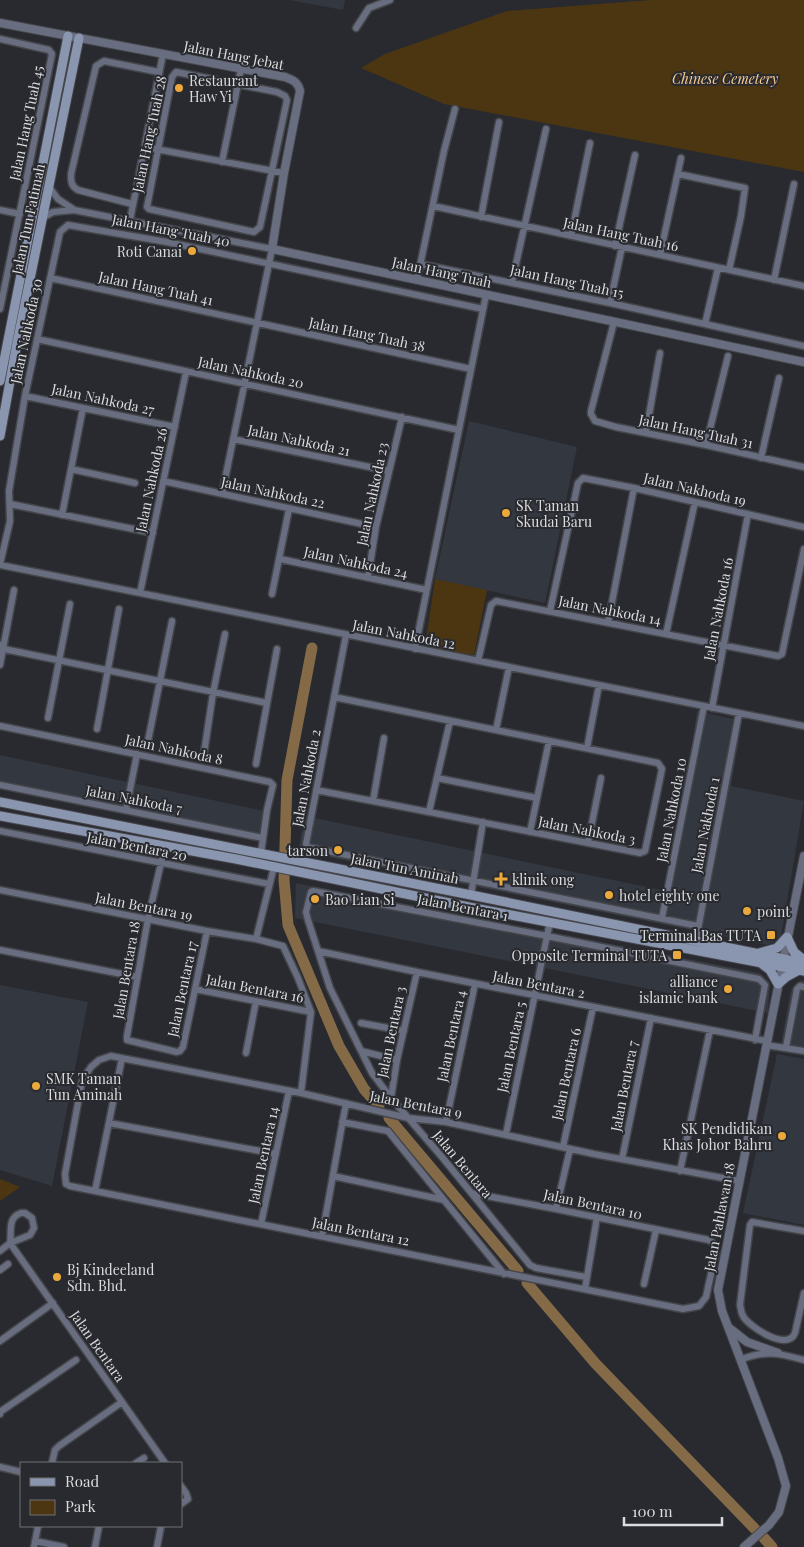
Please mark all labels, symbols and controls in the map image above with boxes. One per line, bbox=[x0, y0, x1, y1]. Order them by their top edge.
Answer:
street label: Jalan Hang Jebat bbox=[181, 36, 287, 74]
street label: Jalan Hang Tuah 45 bbox=[4, 63, 48, 183]
park label: Chinese Cemetery bbox=[672, 69, 778, 88]
place label: Restaurant Haw Yi bbox=[189, 71, 259, 106]
street label: Jalan Hang Tuah 28 bbox=[127, 74, 171, 195]
marker: Restaurant Haw Yi bbox=[173, 82, 185, 94]
street label: Jalan Tun Fatimah bbox=[7, 161, 49, 277]
street label: Jalan Hang Tuah 40 bbox=[109, 209, 232, 251]
street label: Jalan Hang Tuah 16 bbox=[561, 212, 680, 255]
place label: Roti Canai bbox=[117, 242, 182, 261]
marker: Roti Canai bbox=[186, 245, 198, 257]
street label: Jalan Hang Tuah bbox=[389, 252, 494, 292]
street label: Jalan Hang Tuah 15 bbox=[507, 259, 626, 302]
street label: Jalan Hang Tuah 41 bbox=[96, 266, 215, 309]
street label: Jalan Nahkoda 30 bbox=[5, 277, 46, 386]
street label: Jalan Hang Tuah 38 bbox=[306, 312, 427, 356]
street label: Jalan Nahkoda 20 bbox=[196, 351, 305, 392]
street label: Jalan Nahkoda 27 bbox=[49, 379, 156, 419]
street label: Jalan Hang Tuah 31 bbox=[636, 409, 755, 452]
street label: Jalan Nahkoda 21 bbox=[245, 420, 352, 460]
street label: Jalan Nahkoda 26 bbox=[130, 426, 171, 535]
street label: Jalan Nahkoda 23 bbox=[352, 441, 392, 548]
street label: Jalan Nakhoda 19 bbox=[641, 468, 748, 510]
street label: Jalan Nahkoda 22 bbox=[218, 472, 327, 512]
place label: SK Taman Skudai Baru bbox=[516, 496, 592, 531]
marker: SK Taman Skudai Baru bbox=[500, 507, 512, 519]
street label: Jalan Nahkoda 24 bbox=[301, 541, 410, 582]
street label: Jalan Nahkoda 16 bbox=[698, 556, 737, 663]
street label: Jalan Nahkoda 14 bbox=[556, 591, 663, 629]
street label: Jalan Nahkoda 12 bbox=[350, 615, 457, 653]
street label: Jalan Nahkoda 2 bbox=[287, 727, 325, 829]
street label: Jalan Nahkoda 8 bbox=[122, 729, 225, 769]
street label: Jalan Nahkoda 10 bbox=[651, 756, 690, 865]
street label: Jalan Nakhoda 1 bbox=[686, 775, 724, 876]
street label: Jalan Nahkoda 7 bbox=[83, 780, 184, 818]
street label: Jalan Nahkoda 3 bbox=[536, 811, 637, 849]
street label: Jalan Bentara 20 bbox=[84, 827, 189, 865]
place label: tarson bbox=[288, 841, 329, 860]
marker: tarson bbox=[332, 844, 344, 856]
street label: Jalan Tun Aminah bbox=[348, 848, 461, 888]
place label: klinik ong bbox=[512, 870, 575, 889]
marker: klinik ong bbox=[494, 872, 508, 886]
place label: hotel eighty one bbox=[619, 886, 720, 905]
street label: Jalan Bentara 19 bbox=[93, 887, 194, 925]
street label: Jalan Bentara 1 bbox=[415, 889, 510, 925]
marker: hotel eighty one bbox=[603, 889, 615, 901]
place label: Bao Lian Si bbox=[325, 890, 395, 909]
marker: Bao Lian Si bbox=[309, 893, 321, 905]
place label: point bbox=[757, 902, 791, 921]
marker: point bbox=[741, 905, 753, 917]
street label: Jalan Bentara 18 bbox=[108, 920, 144, 1021]
place label: Terminal Bas TUTA bbox=[640, 926, 761, 945]
marker: Terminal Bas TUTA bbox=[765, 929, 777, 941]
street label: Jalan Bentara 17 bbox=[162, 939, 201, 1040]
place label: Opposite Terminal TUTA bbox=[512, 946, 667, 965]
marker: Opposite Terminal TUTA bbox=[671, 949, 683, 961]
street label: Jalan Bentara 2 bbox=[490, 966, 587, 1002]
street label: Jalan Bentara 16 bbox=[204, 969, 305, 1007]
place label: alliance islamic bank bbox=[639, 972, 718, 1007]
marker: alliance islamic bank bbox=[722, 983, 734, 995]
street label: Jalan Bentara 3 bbox=[372, 985, 410, 1080]
street label: Jalan Bentara 4 bbox=[432, 988, 470, 1085]
street label: Jalan Bentara 5 bbox=[492, 1000, 530, 1095]
street label: Jalan Bentara 6 bbox=[547, 1026, 585, 1123]
street label: Jalan Bentara 7 bbox=[606, 1039, 642, 1134]
place label: SMK Taman Tun Aminah bbox=[46, 1069, 123, 1104]
marker: SMK Taman Tun Aminah bbox=[30, 1080, 42, 1092]
street label: Jalan Bentara 9 bbox=[367, 1086, 464, 1122]
street label: Jalan Bentara 14 bbox=[243, 1105, 283, 1206]
place label: SK Pendidikan Khas Johor Bahru bbox=[662, 1119, 773, 1154]
street label: Jalan Bentara bbox=[428, 1125, 497, 1202]
marker: SK Pendidikan Khas Johor Bahru bbox=[776, 1130, 788, 1142]
street label: Jalan Pahlawan 18 bbox=[699, 1161, 739, 1274]
street label: Jalan Bentara 10 bbox=[541, 1184, 644, 1224]
street label: Jalan Bentara 12 bbox=[310, 1212, 411, 1250]
place label: Bj Kindeeland Sdn. Bhd. bbox=[67, 1260, 154, 1295]
marker: Bj Kindeeland Sdn. Bhd. bbox=[51, 1271, 63, 1283]
street label: Jalan Bentara bbox=[66, 1306, 130, 1386]
legend bbox=[20, 1462, 182, 1527]
text: Road bbox=[65, 1471, 99, 1491]
scale bar bbox=[624, 1494, 722, 1526]
text: Park bbox=[65, 1496, 97, 1516]
text: 100 m bbox=[632, 1501, 673, 1521]

